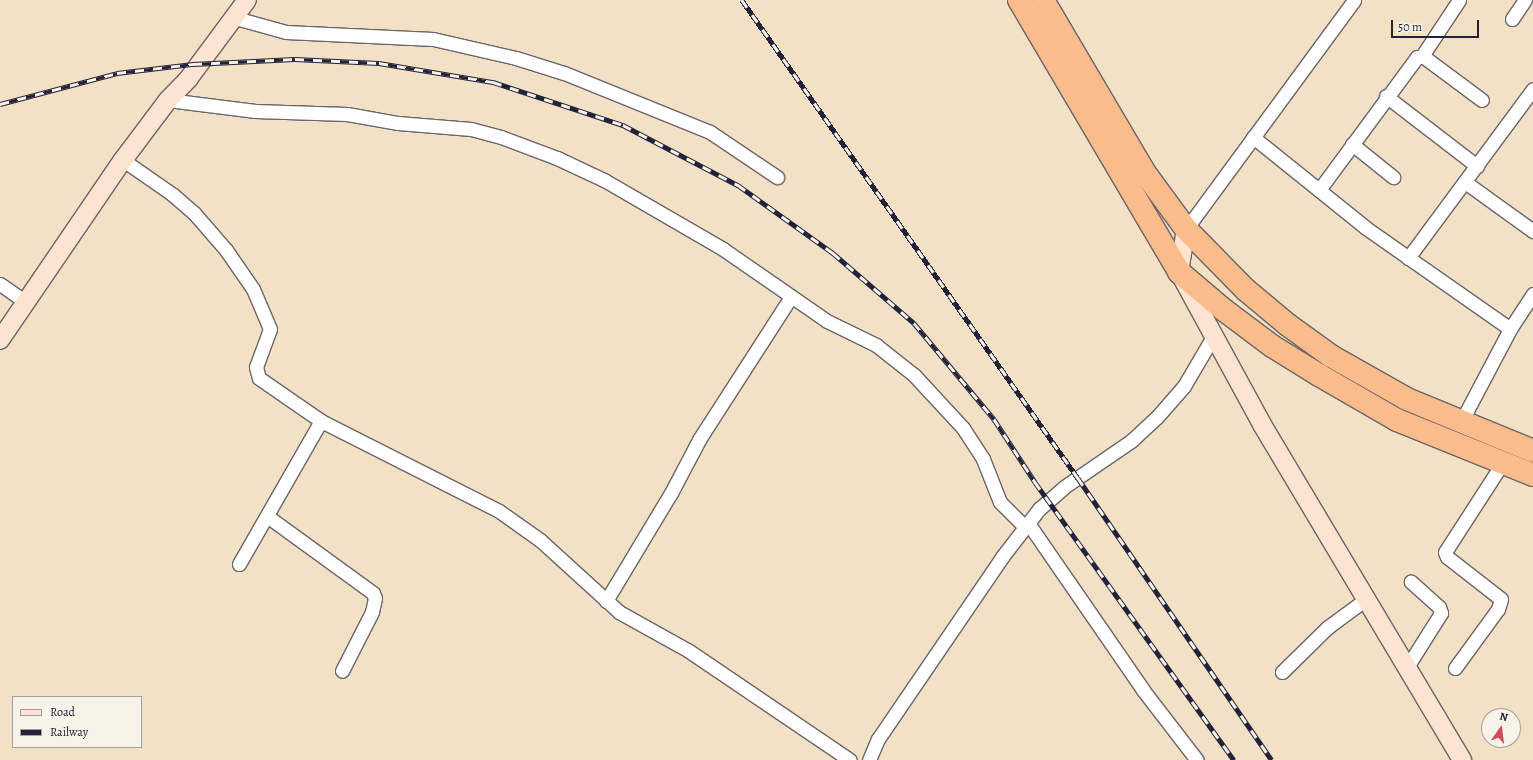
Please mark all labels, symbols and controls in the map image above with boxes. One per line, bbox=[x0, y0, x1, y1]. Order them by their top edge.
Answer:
scale bar bbox=[1393, 12, 1481, 38]
text: 50 m bbox=[1398, 19, 1422, 35]
legend bbox=[12, 696, 142, 748]
text: Road bbox=[50, 704, 75, 720]
north arrow bbox=[1481, 708, 1521, 748]
text: N bbox=[1498, 709, 1509, 725]
text: Railway bbox=[50, 724, 88, 740]

